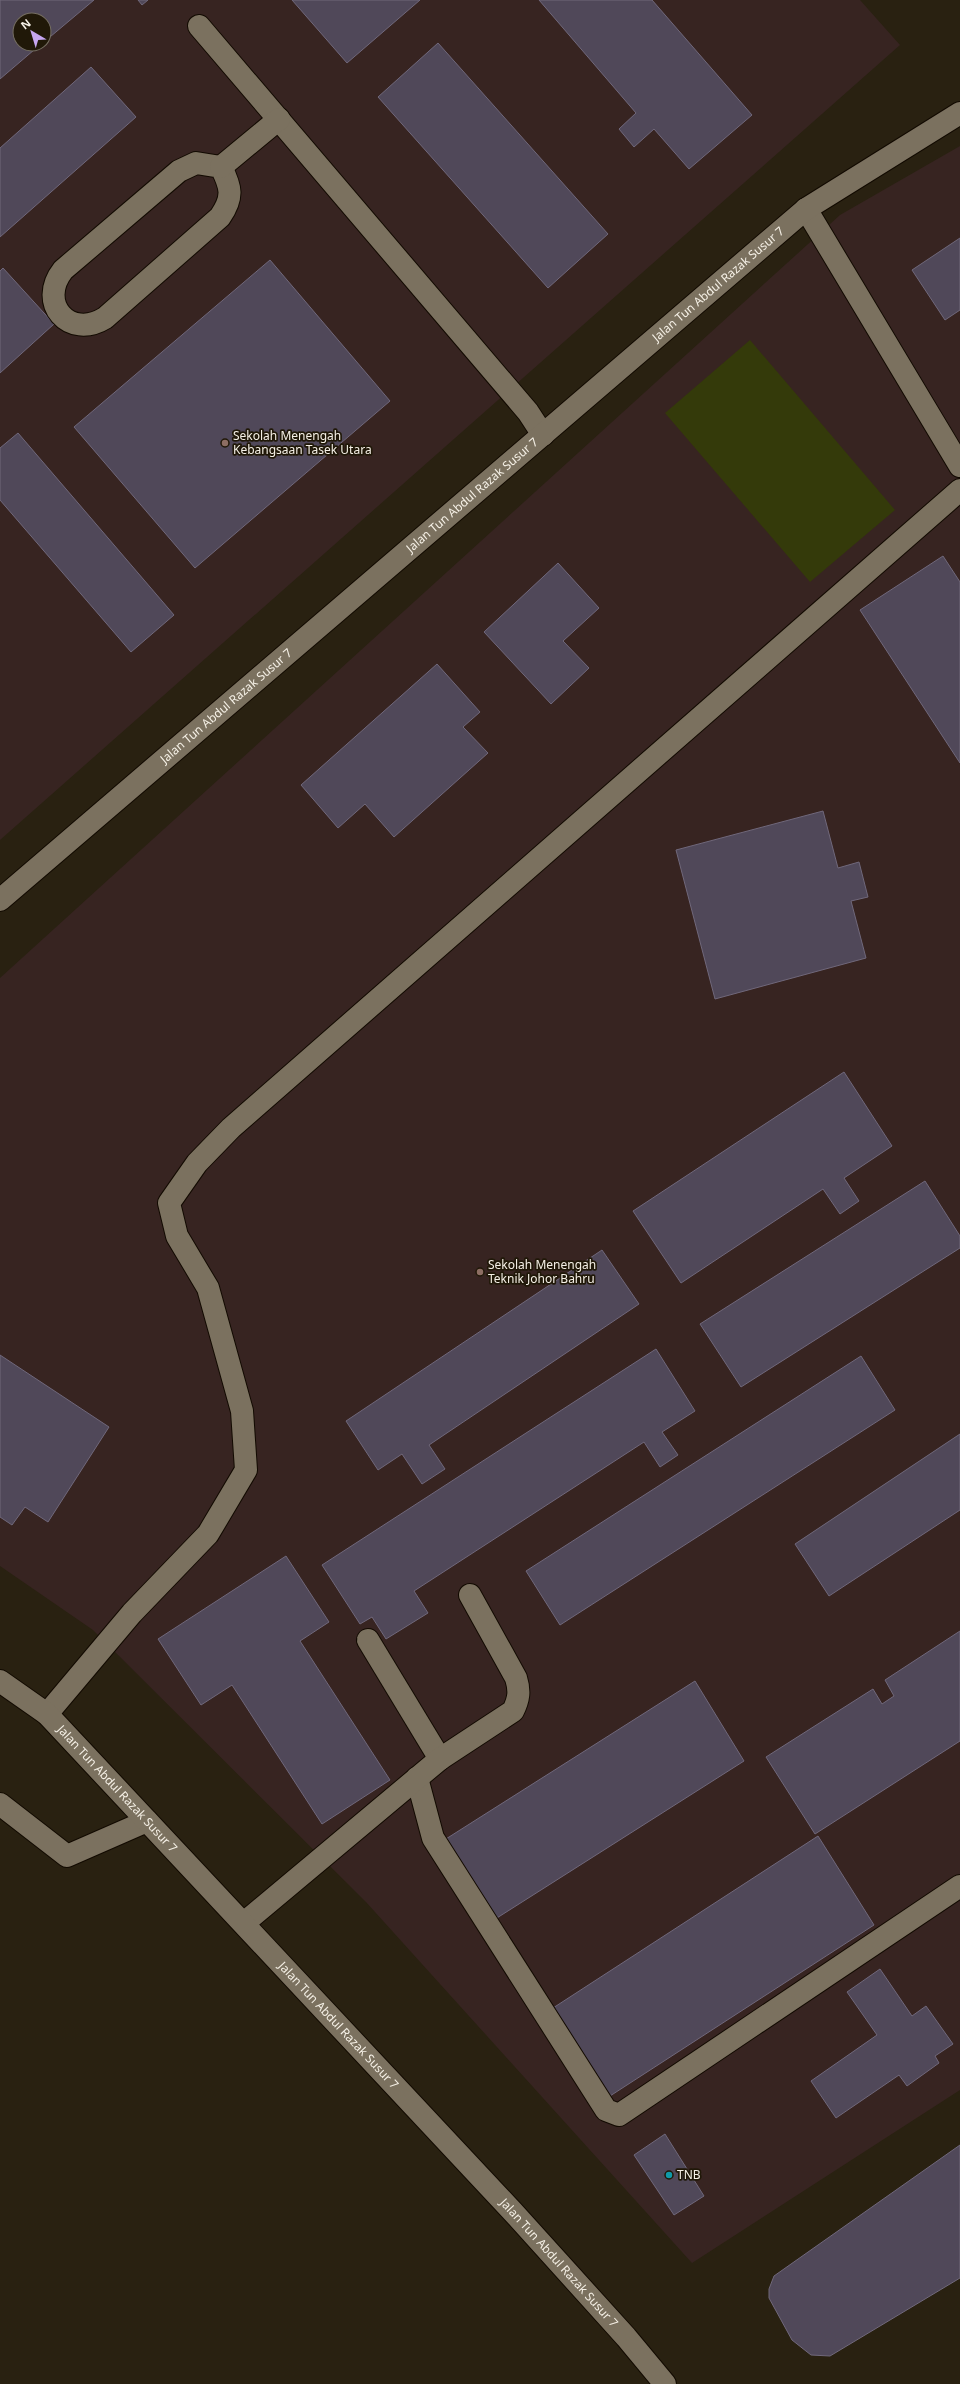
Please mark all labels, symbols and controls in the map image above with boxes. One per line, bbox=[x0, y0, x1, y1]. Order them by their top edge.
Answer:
north arrow bbox=[12, 12, 52, 52]
text: N bbox=[17, 15, 34, 32]
street label: Jalan Tun Abdul Razak Susur 7 bbox=[647, 222, 788, 346]
place label: Sekolah Menengah Kebangsaan Tasek Utara bbox=[233, 427, 372, 458]
street label: Jalan Tun Abdul Razak Susur 7 bbox=[402, 433, 542, 557]
marker: Sekolah Menengah Kebangsaan Tasek Utara bbox=[220, 438, 230, 448]
street label: Jalan Tun Abdul Razak Susur 7 bbox=[156, 644, 296, 768]
place label: Sekolah Menengah Teknik Johor Bahru bbox=[488, 1256, 596, 1287]
marker: Sekolah Menengah Teknik Johor Bahru bbox=[475, 1267, 485, 1277]
street label: Jalan Tun Abdul Razak Susur 7 bbox=[53, 1720, 181, 1856]
street label: Jalan Tun Abdul Razak Susur 7 bbox=[274, 1957, 403, 2093]
place label: TNB bbox=[677, 2166, 701, 2183]
marker: TNB bbox=[664, 2170, 674, 2180]
street label: Jalan Tun Abdul Razak Susur 7 bbox=[496, 2194, 622, 2331]

